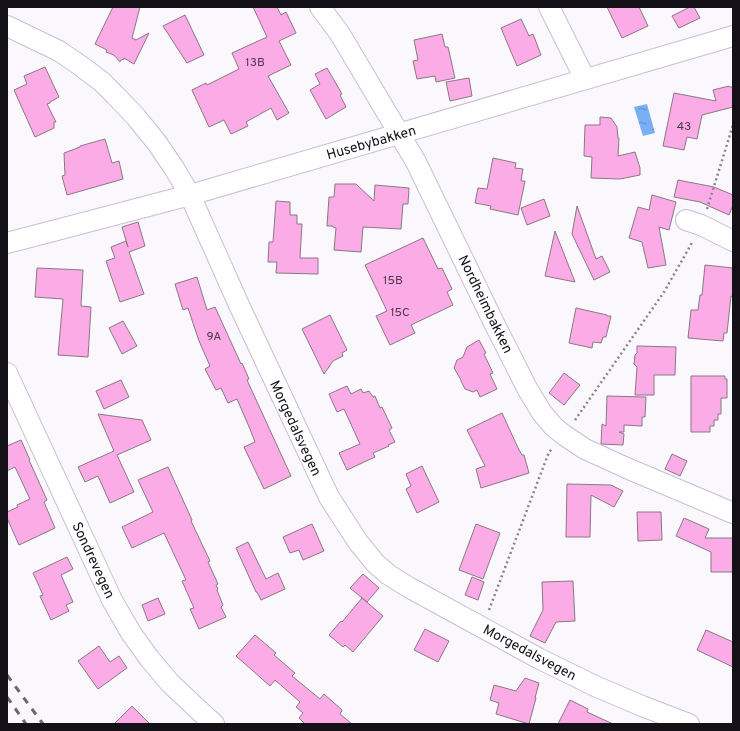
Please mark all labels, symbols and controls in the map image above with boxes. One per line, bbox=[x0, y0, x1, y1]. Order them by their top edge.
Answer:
house number: 13B bbox=[245, 55, 265, 71]
house number: 43 bbox=[677, 119, 691, 135]
street label: Husebybakken bbox=[325, 123, 418, 164]
street label: Nordheimbakken bbox=[454, 253, 516, 357]
house number: 15B bbox=[383, 273, 403, 289]
house number: 15C bbox=[390, 305, 410, 321]
house number: 9A bbox=[207, 329, 221, 345]
street label: Morgedalsvegen bbox=[265, 378, 324, 479]
street label: Sondrevegen bbox=[68, 520, 118, 602]
street label: Morgedalsvegen bbox=[480, 622, 579, 685]

